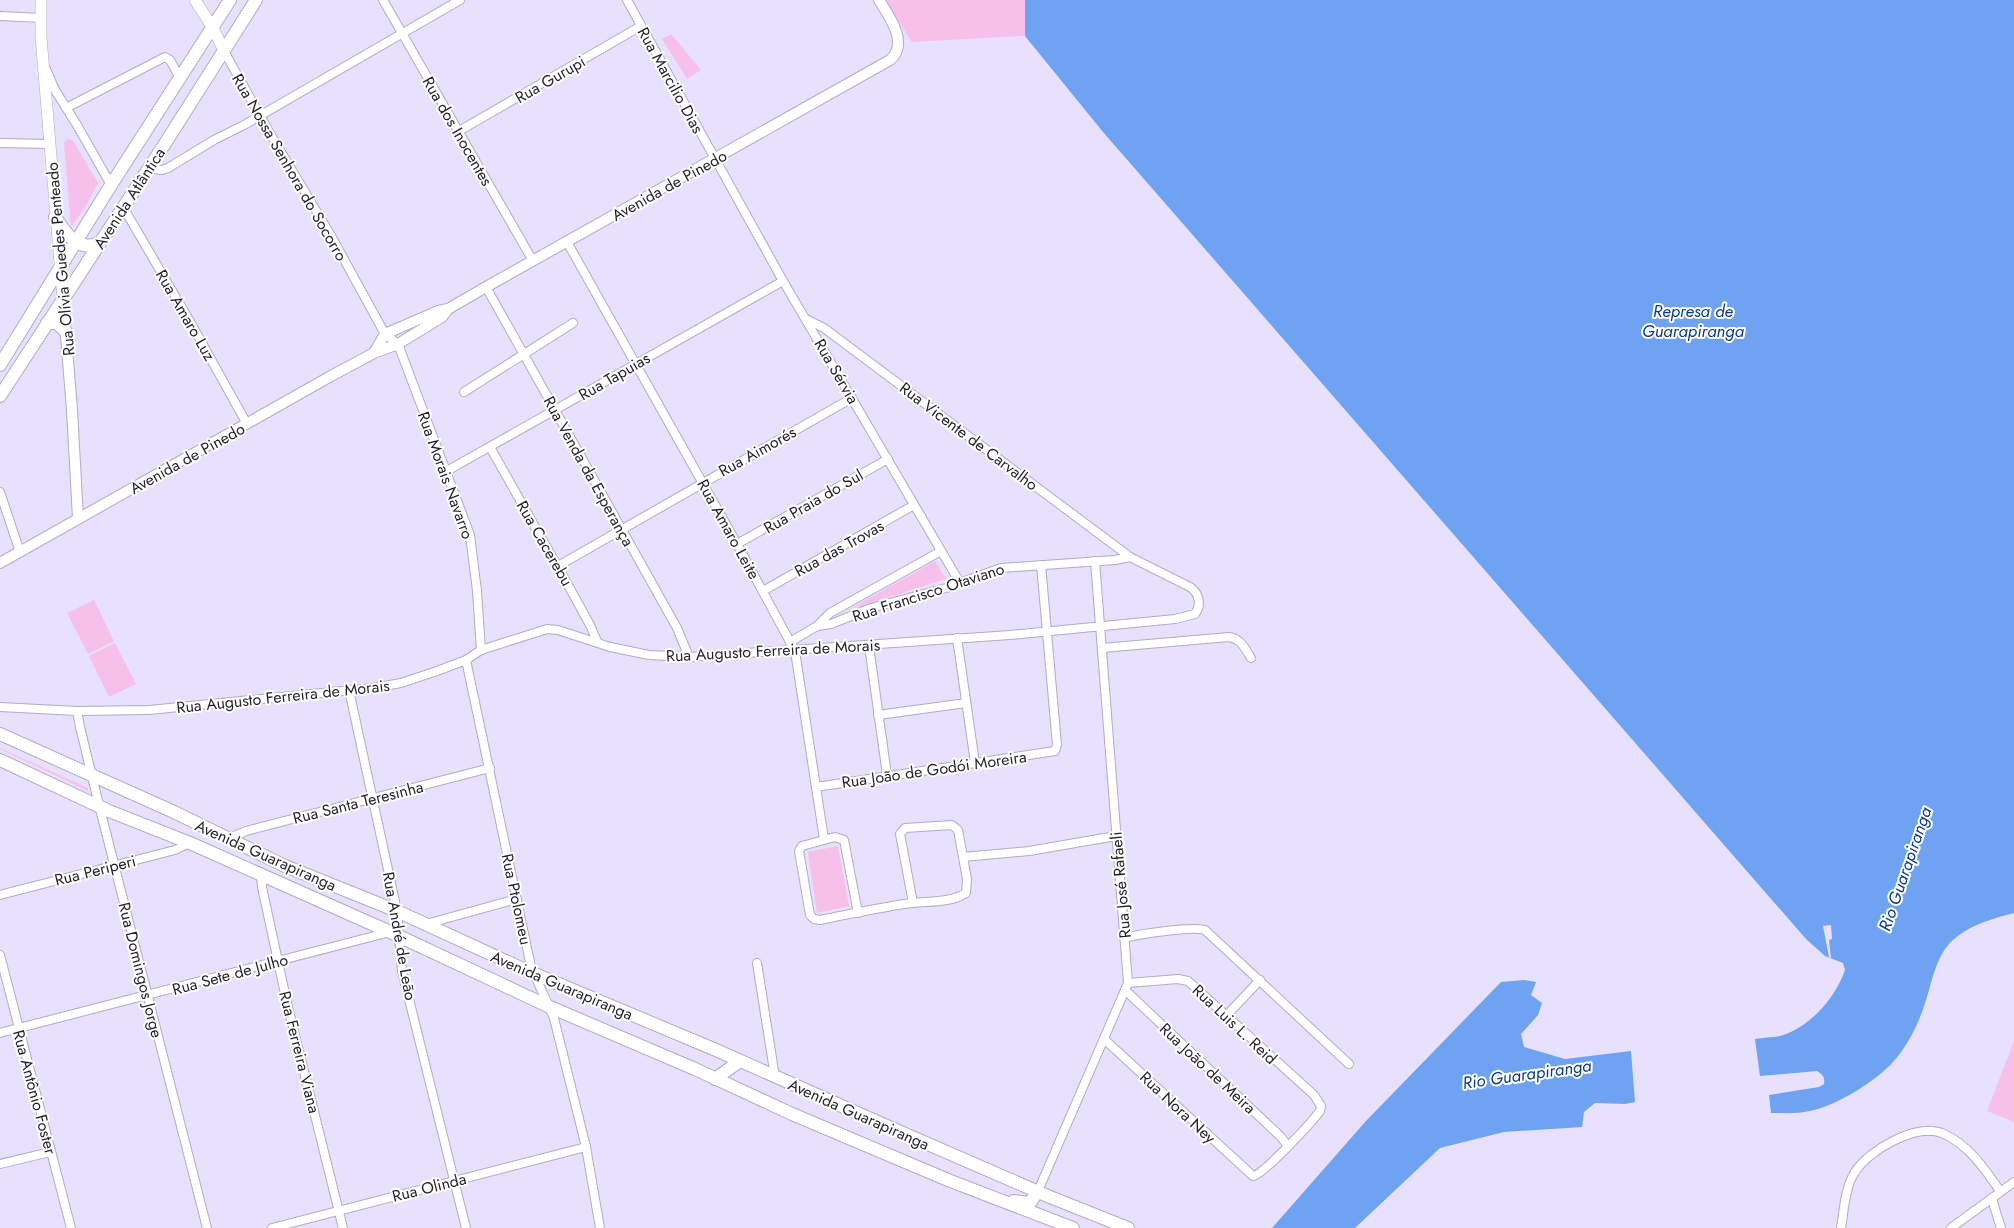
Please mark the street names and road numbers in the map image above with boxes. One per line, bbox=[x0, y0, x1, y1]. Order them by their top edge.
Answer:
street label: Rua Marcilio Dias bbox=[632, 23, 709, 137]
street label: Rua Gurupi bbox=[511, 50, 590, 109]
street label: Rua Nossa Senhora do Socorro bbox=[226, 69, 353, 265]
street label: Rua dos Inocentes bbox=[417, 72, 498, 190]
street label: Avenida Atlântica bbox=[88, 143, 171, 253]
street label: Avenida de Pinedo bbox=[607, 144, 731, 227]
street label: Rua Olívia Guedes Penteado bbox=[41, 161, 80, 357]
street label: Rua Amaro Luz bbox=[150, 265, 221, 366]
street label: Rua Sérvia bbox=[809, 334, 864, 408]
street label: Rua Tapuias bbox=[574, 347, 654, 406]
street label: Rua Vicente de Carvalho bbox=[895, 377, 1043, 496]
street label: Rua Venda da Esperança bbox=[538, 392, 639, 551]
street label: Rua Morais Navarro bbox=[412, 408, 479, 542]
street label: Avenida de Pinedo bbox=[125, 417, 249, 500]
street label: Rua Aimorés bbox=[714, 421, 800, 482]
street label: Rua Praia do Sul bbox=[759, 464, 867, 539]
street label: Rua Amaro Leite bbox=[692, 475, 766, 583]
street label: Rua Cacerebu bbox=[511, 496, 578, 590]
street label: Rua das Trovas bbox=[790, 514, 888, 582]
street label: Rua Francisco Otaviano bbox=[849, 557, 1007, 628]
street label: Rua Augusto Ferreira de Morais bbox=[665, 633, 881, 668]
street label: Rua Augusto Ferreira de Morais bbox=[175, 674, 391, 719]
street label: Rua João de Godói Moreira bbox=[840, 745, 1028, 794]
street label: Rua Santa Teresinha bbox=[290, 775, 426, 830]
street label: Avenida Guarapiranga bbox=[192, 814, 340, 897]
street label: Rua José Rafaeli bbox=[1104, 831, 1137, 939]
street label: Rua Periperi bbox=[52, 849, 138, 892]
street label: Rua Ptolomeu bbox=[496, 851, 537, 947]
street label: Rua André de Leão bbox=[377, 870, 422, 1003]
street label: Rua Domingos Jorge bbox=[113, 900, 168, 1040]
street label: Avenida Guarapiranga bbox=[487, 945, 636, 1026]
street label: Rua Sete de Julho bbox=[170, 948, 291, 1001]
street label: Rua Luis L. Reid bbox=[1187, 979, 1282, 1070]
street label: Rua Ferreira Viana bbox=[273, 989, 326, 1116]
street label: Rua João de Meira bbox=[1154, 1018, 1261, 1119]
street label: Rua Antônio Foster bbox=[7, 1027, 62, 1157]
street label: Rua Nora Ney bbox=[1135, 1066, 1221, 1149]
street label: Avenida Guarapiranga bbox=[785, 1073, 933, 1156]
street label: Rua Olinda bbox=[390, 1167, 469, 1208]

